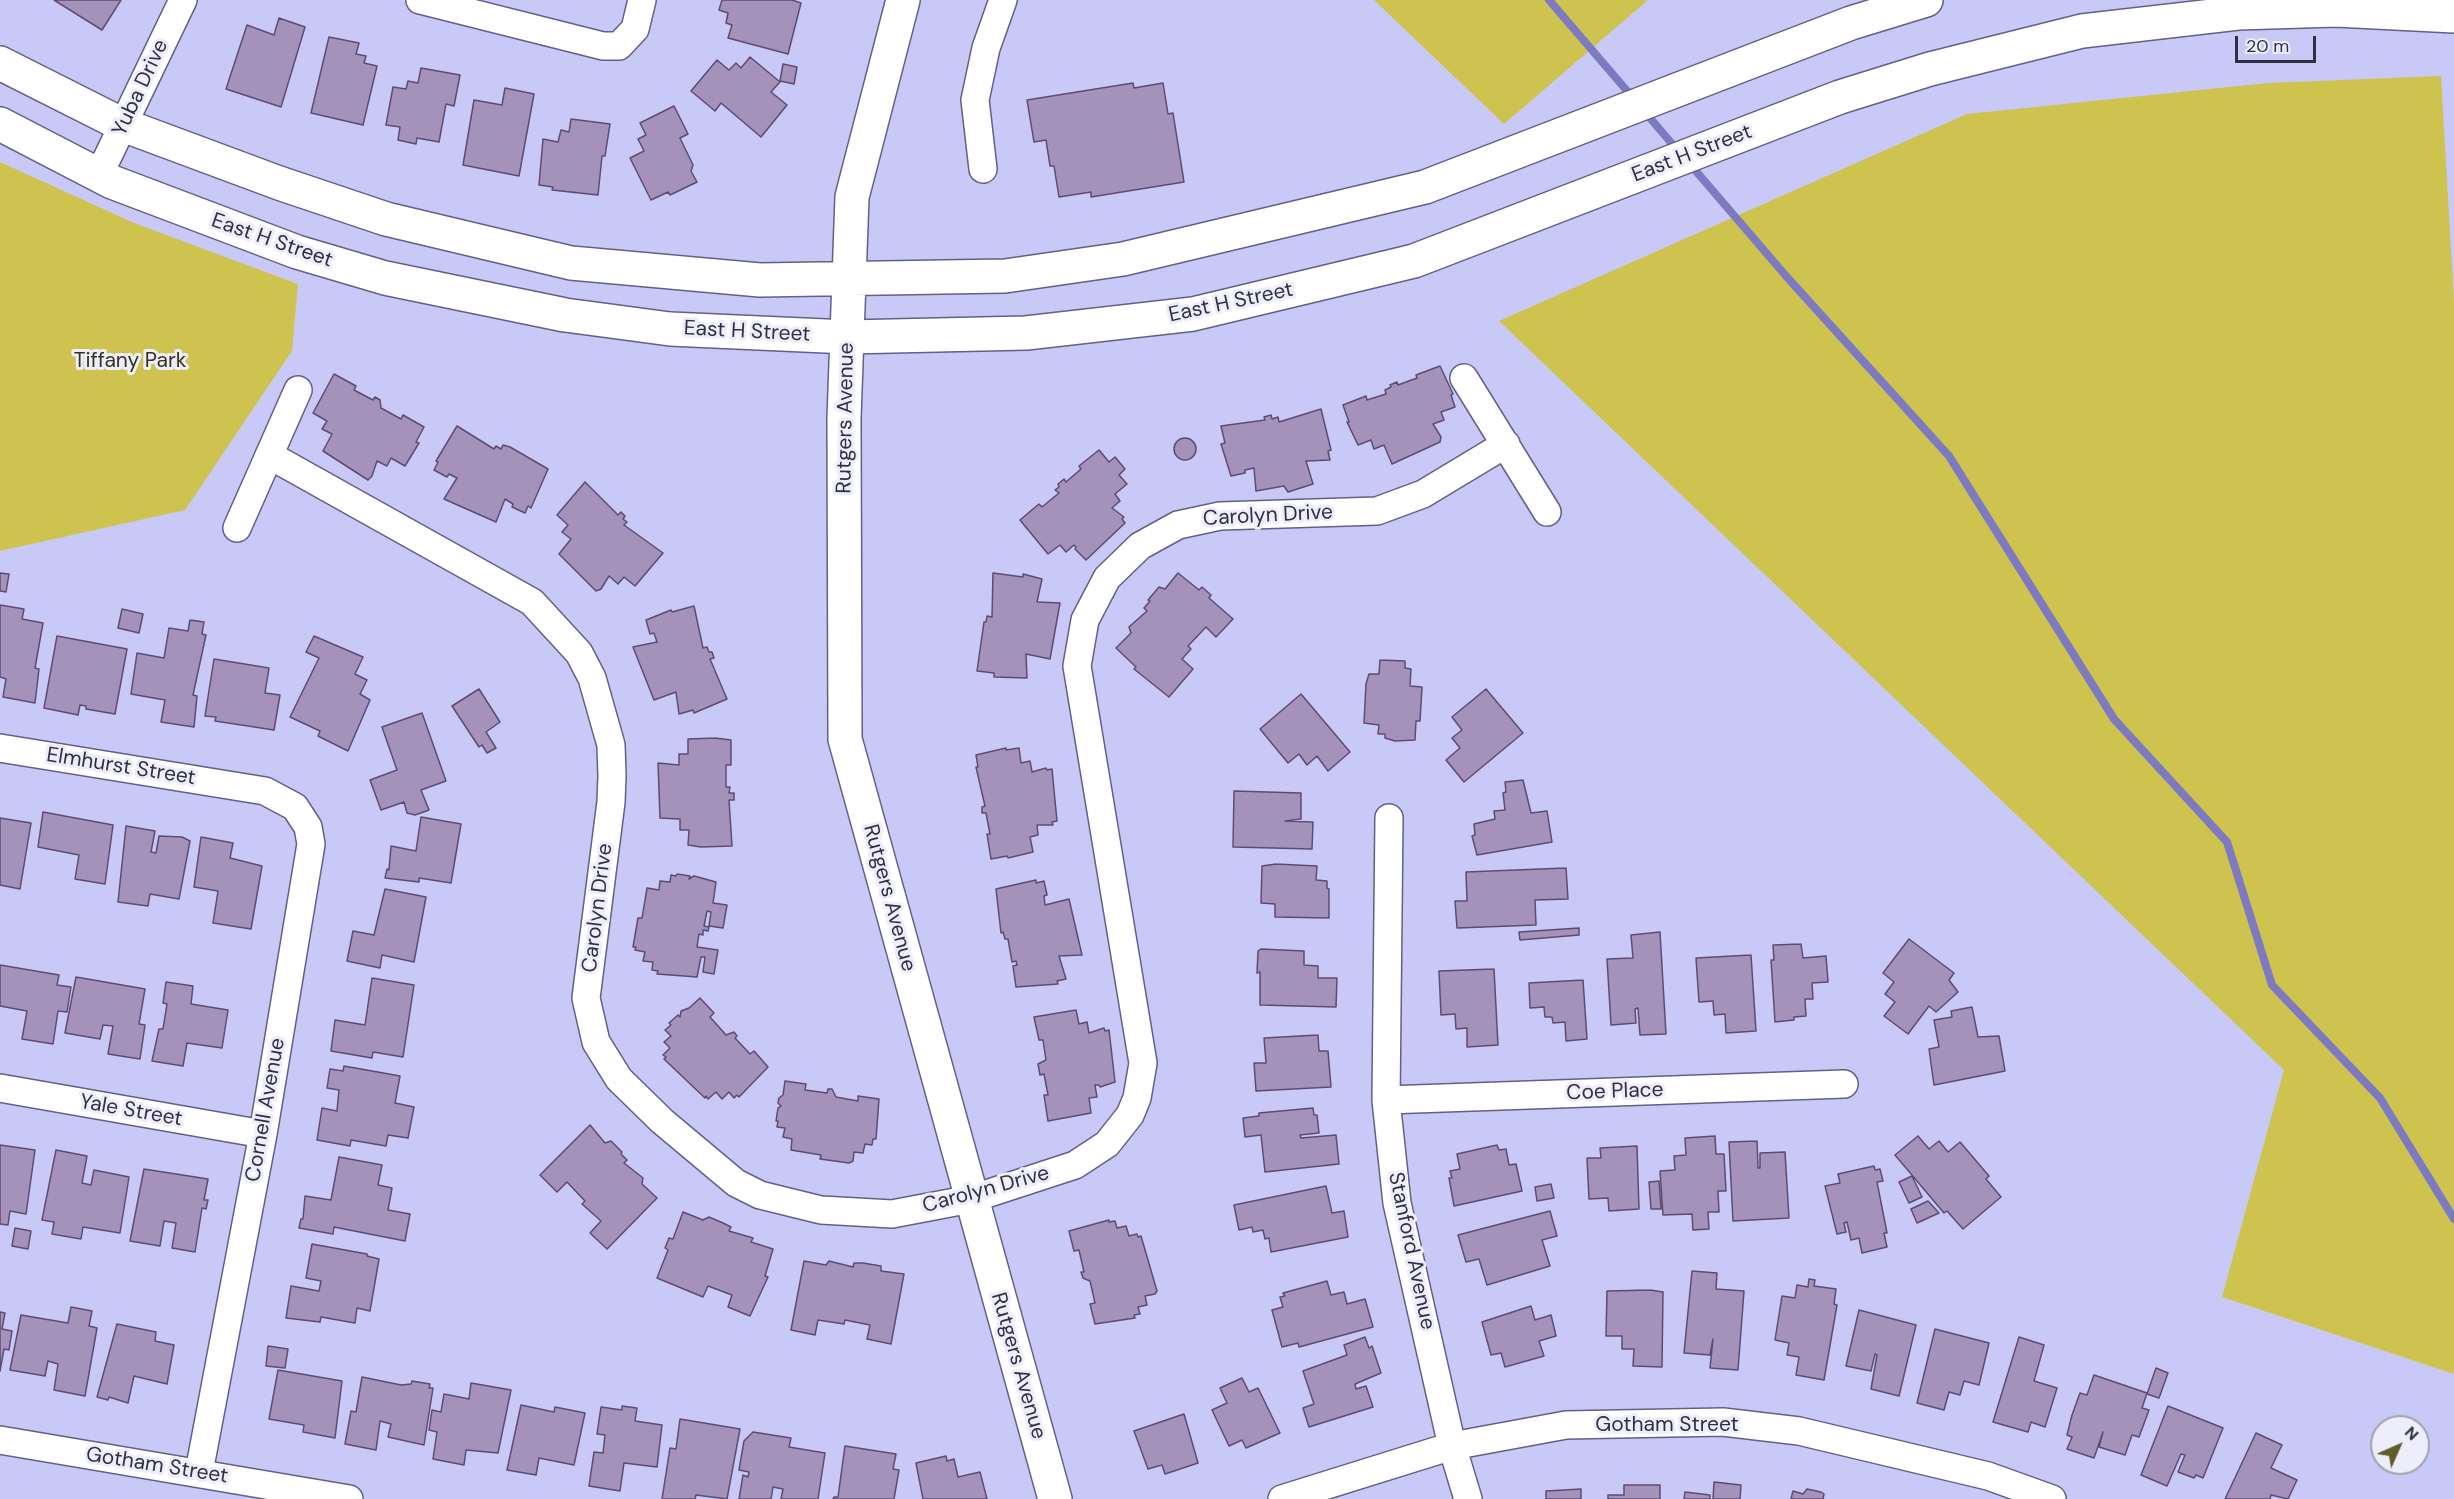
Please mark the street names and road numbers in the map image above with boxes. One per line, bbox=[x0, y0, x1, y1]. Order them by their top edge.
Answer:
street label: Yuba Drive bbox=[108, 36, 174, 140]
street label: East H Street bbox=[1628, 120, 1756, 188]
street label: East H Street bbox=[208, 208, 336, 274]
street label: East H Street bbox=[1166, 278, 1296, 328]
street label: East H Street bbox=[683, 316, 811, 348]
street label: Rutgers Avenue bbox=[832, 342, 860, 494]
street label: Carolyn Drive bbox=[1202, 500, 1334, 532]
street label: Elmhurst Street bbox=[45, 743, 197, 791]
street label: Rutgers Avenue bbox=[857, 822, 921, 974]
street label: Carolyn Drive bbox=[578, 842, 618, 974]
street label: Cornell Avenue bbox=[241, 1036, 291, 1184]
street label: Coe Place bbox=[1566, 1078, 1664, 1106]
street label: Yale Street bbox=[78, 1090, 184, 1132]
street label: Carolyn Drive bbox=[920, 1161, 1052, 1219]
street label: Stanford Avenue bbox=[1382, 1170, 1440, 1332]
street label: Rutgers Avenue bbox=[985, 1290, 1051, 1442]
street label: Gotham Street bbox=[1595, 1412, 1739, 1438]
street label: Gotham Street bbox=[84, 1442, 230, 1490]

